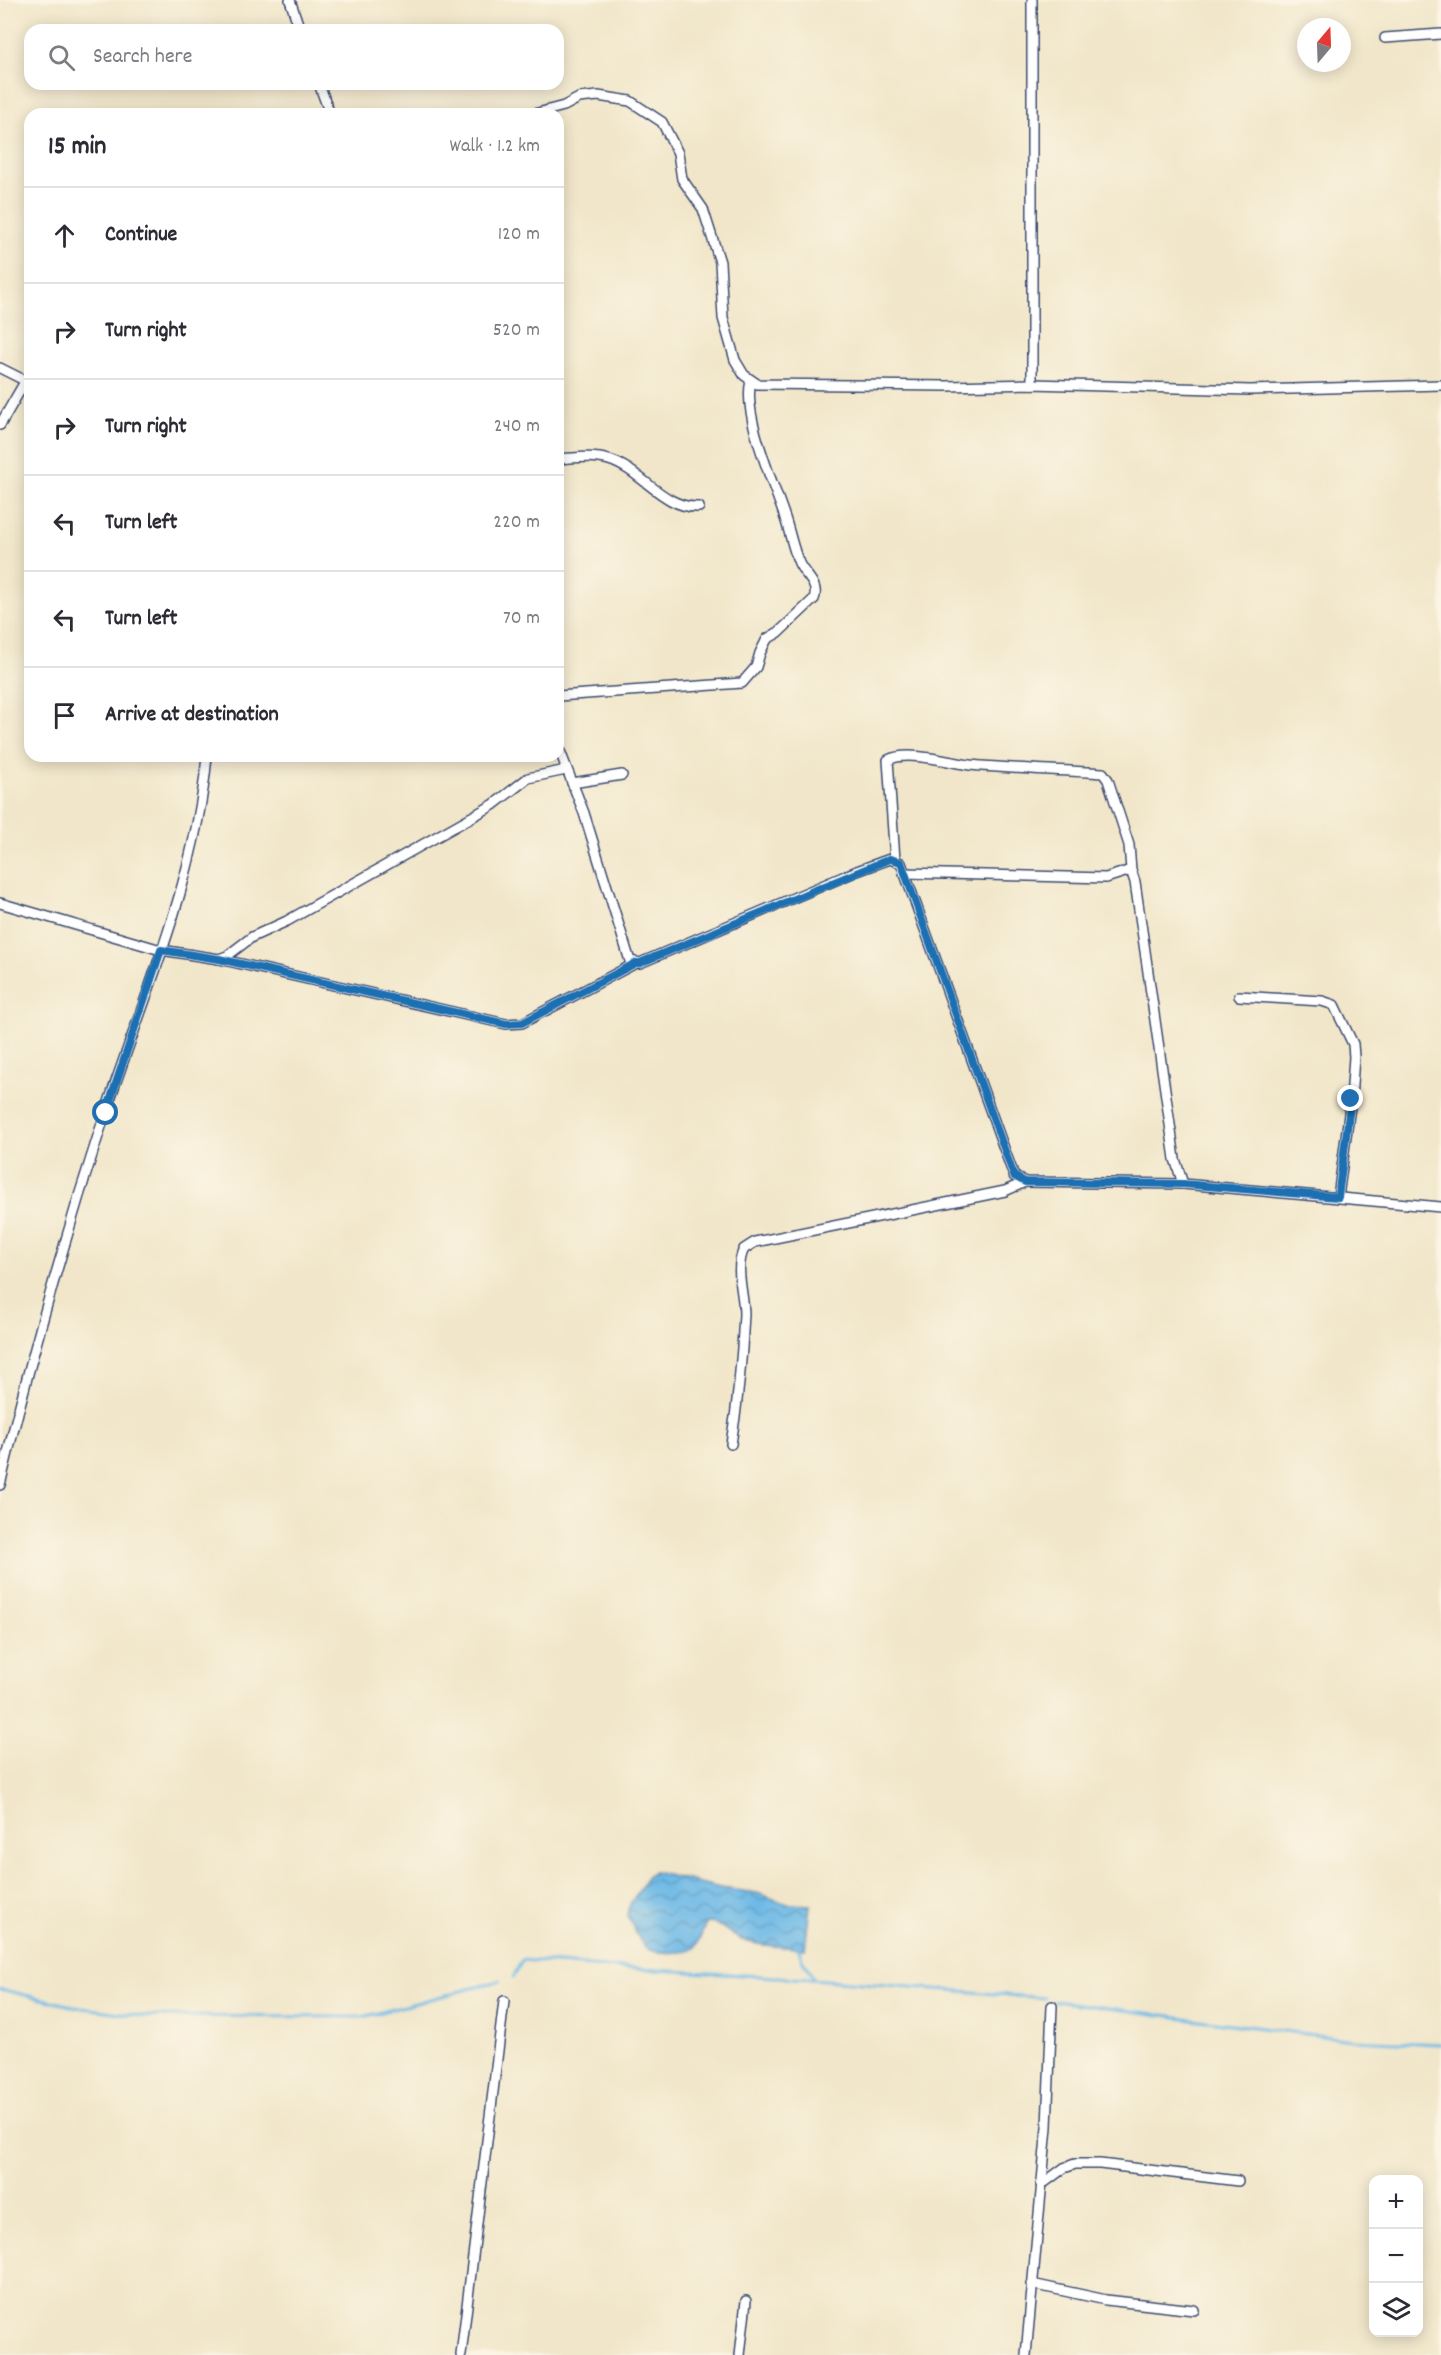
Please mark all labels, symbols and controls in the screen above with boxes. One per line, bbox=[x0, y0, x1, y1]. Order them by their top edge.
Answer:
north arrow bbox=[1297, 18, 1351, 72]
search box bbox=[24, 24, 564, 90]
icon: search bbox=[45, 41, 78, 74]
text: Search here bbox=[93, 42, 192, 73]
text: 15 min bbox=[48, 129, 106, 166]
text: Walk · 1.2 km bbox=[449, 133, 540, 161]
icon: ahead bbox=[48, 219, 81, 252]
text: Continue bbox=[105, 220, 177, 251]
text: 120 m bbox=[498, 221, 540, 249]
icon: right bbox=[48, 315, 81, 348]
text: Turn right bbox=[105, 316, 187, 347]
text: 520 m bbox=[493, 317, 540, 345]
icon: right bbox=[48, 411, 81, 444]
text: Turn right bbox=[105, 412, 187, 443]
text: 240 m bbox=[494, 413, 540, 441]
icon: left bbox=[48, 507, 81, 540]
text: Turn left bbox=[105, 508, 177, 539]
text: 220 m bbox=[493, 509, 540, 537]
icon: left bbox=[48, 603, 81, 636]
text: Turn left bbox=[105, 604, 177, 635]
text: 70 m bbox=[503, 605, 540, 633]
icon: arrive bbox=[48, 699, 81, 732]
text: Arrive at destination bbox=[105, 700, 279, 731]
route end bbox=[1337, 1085, 1363, 1111]
route start bbox=[92, 1099, 118, 1125]
map controls bbox=[1369, 2175, 1423, 2337]
button: + bbox=[1369, 2175, 1423, 2229]
button: − bbox=[1369, 2229, 1423, 2283]
button: layers bbox=[1369, 2283, 1423, 2337]

